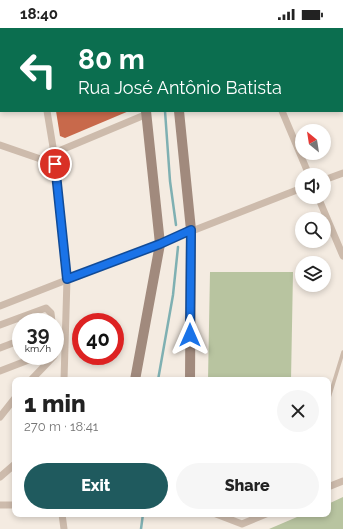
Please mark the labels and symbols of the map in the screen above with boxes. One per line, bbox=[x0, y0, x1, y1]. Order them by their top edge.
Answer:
north arrow bbox=[295, 124, 331, 160]
pin bbox=[38, 147, 72, 181]
speed limit sign: 40 bbox=[72, 313, 124, 365]
position arrow bbox=[169, 314, 211, 356]

